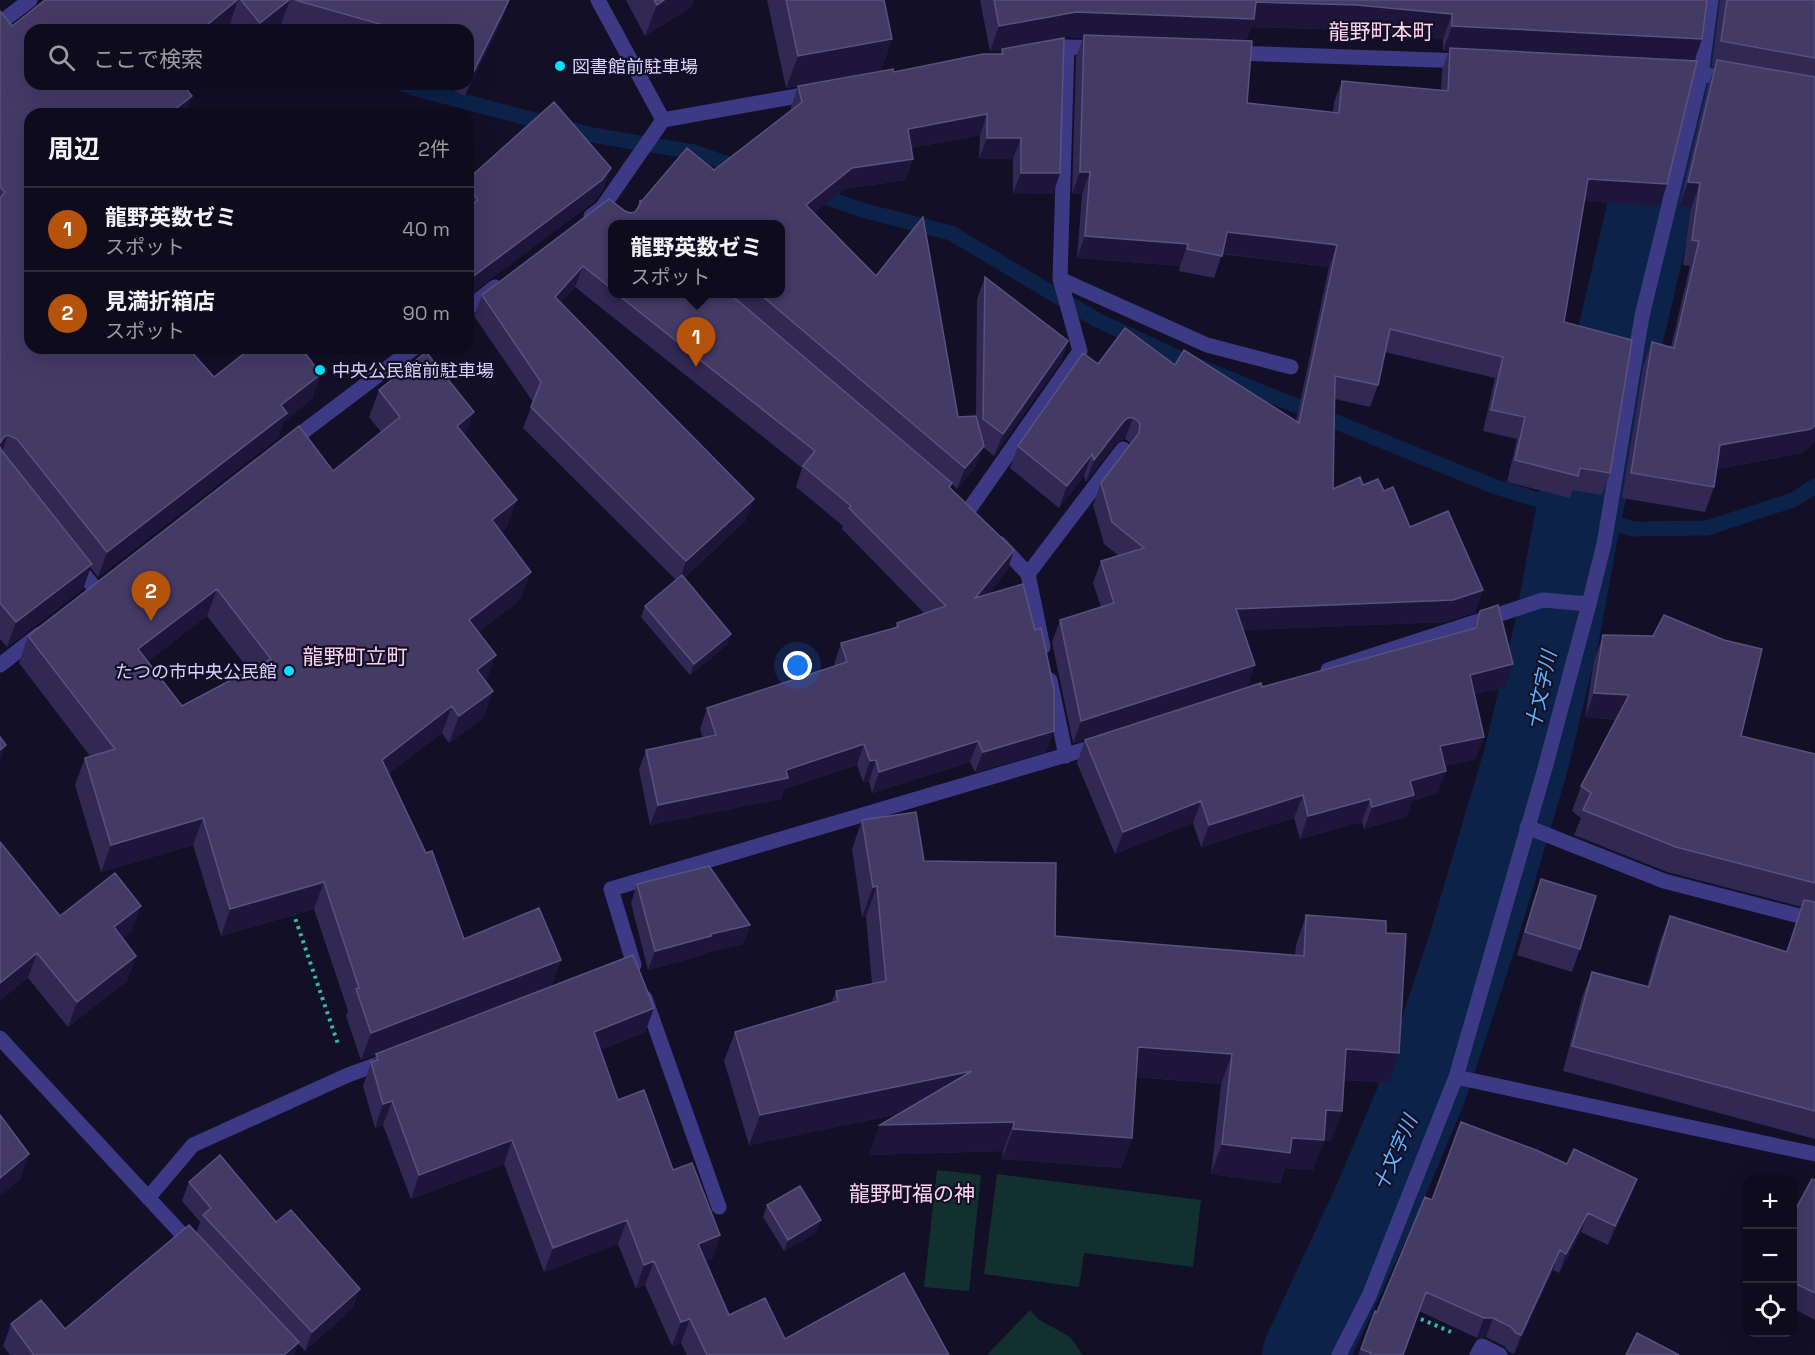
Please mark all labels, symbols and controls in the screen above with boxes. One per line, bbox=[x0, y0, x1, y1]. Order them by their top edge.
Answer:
district label: 龍野町本町 bbox=[1329, 18, 1434, 45]
search box bbox=[24, 24, 474, 90]
icon: search bbox=[45, 41, 78, 74]
text: ここで検索 bbox=[93, 45, 203, 73]
place label: 図書館前駐車場 bbox=[572, 55, 698, 78]
marker: 図書館前駐車場 bbox=[553, 59, 567, 73]
text: 周辺 bbox=[48, 132, 100, 166]
text: 2件 bbox=[418, 136, 450, 162]
text: 龍野英数ゼミ bbox=[105, 203, 237, 231]
text: 1 bbox=[63, 216, 72, 242]
text: 40 m bbox=[402, 216, 450, 242]
popup bbox=[608, 220, 785, 298]
text: 龍野英数ゼミ bbox=[630, 233, 763, 261]
text: スポット bbox=[105, 234, 185, 260]
text: スポット bbox=[630, 264, 710, 290]
text: 見満折箱店 bbox=[105, 287, 215, 315]
text: 2 bbox=[62, 300, 73, 326]
text: 90 m bbox=[403, 300, 450, 326]
text: スポット bbox=[105, 318, 185, 344]
pin: 1 bbox=[676, 318, 716, 367]
place label: 中央公民館前駐車場 bbox=[332, 359, 494, 382]
marker: 中央公民館前駐車場 bbox=[313, 363, 327, 377]
pin: 2 bbox=[132, 572, 170, 621]
district label: 龍野町立町 bbox=[303, 643, 408, 670]
water label: 十文字川 bbox=[1520, 646, 1562, 732]
your location bbox=[783, 651, 812, 680]
place label: たつの市中央公民館 bbox=[115, 660, 277, 683]
marker: たつの市中央公民館 bbox=[282, 664, 296, 678]
water label: 十文字川 bbox=[1367, 1109, 1424, 1195]
map controls bbox=[1743, 1175, 1797, 1337]
button: + bbox=[1743, 1175, 1797, 1229]
district label: 龍野町福の神 bbox=[849, 1180, 975, 1207]
button: − bbox=[1743, 1229, 1797, 1283]
button: locate bbox=[1743, 1283, 1797, 1337]

